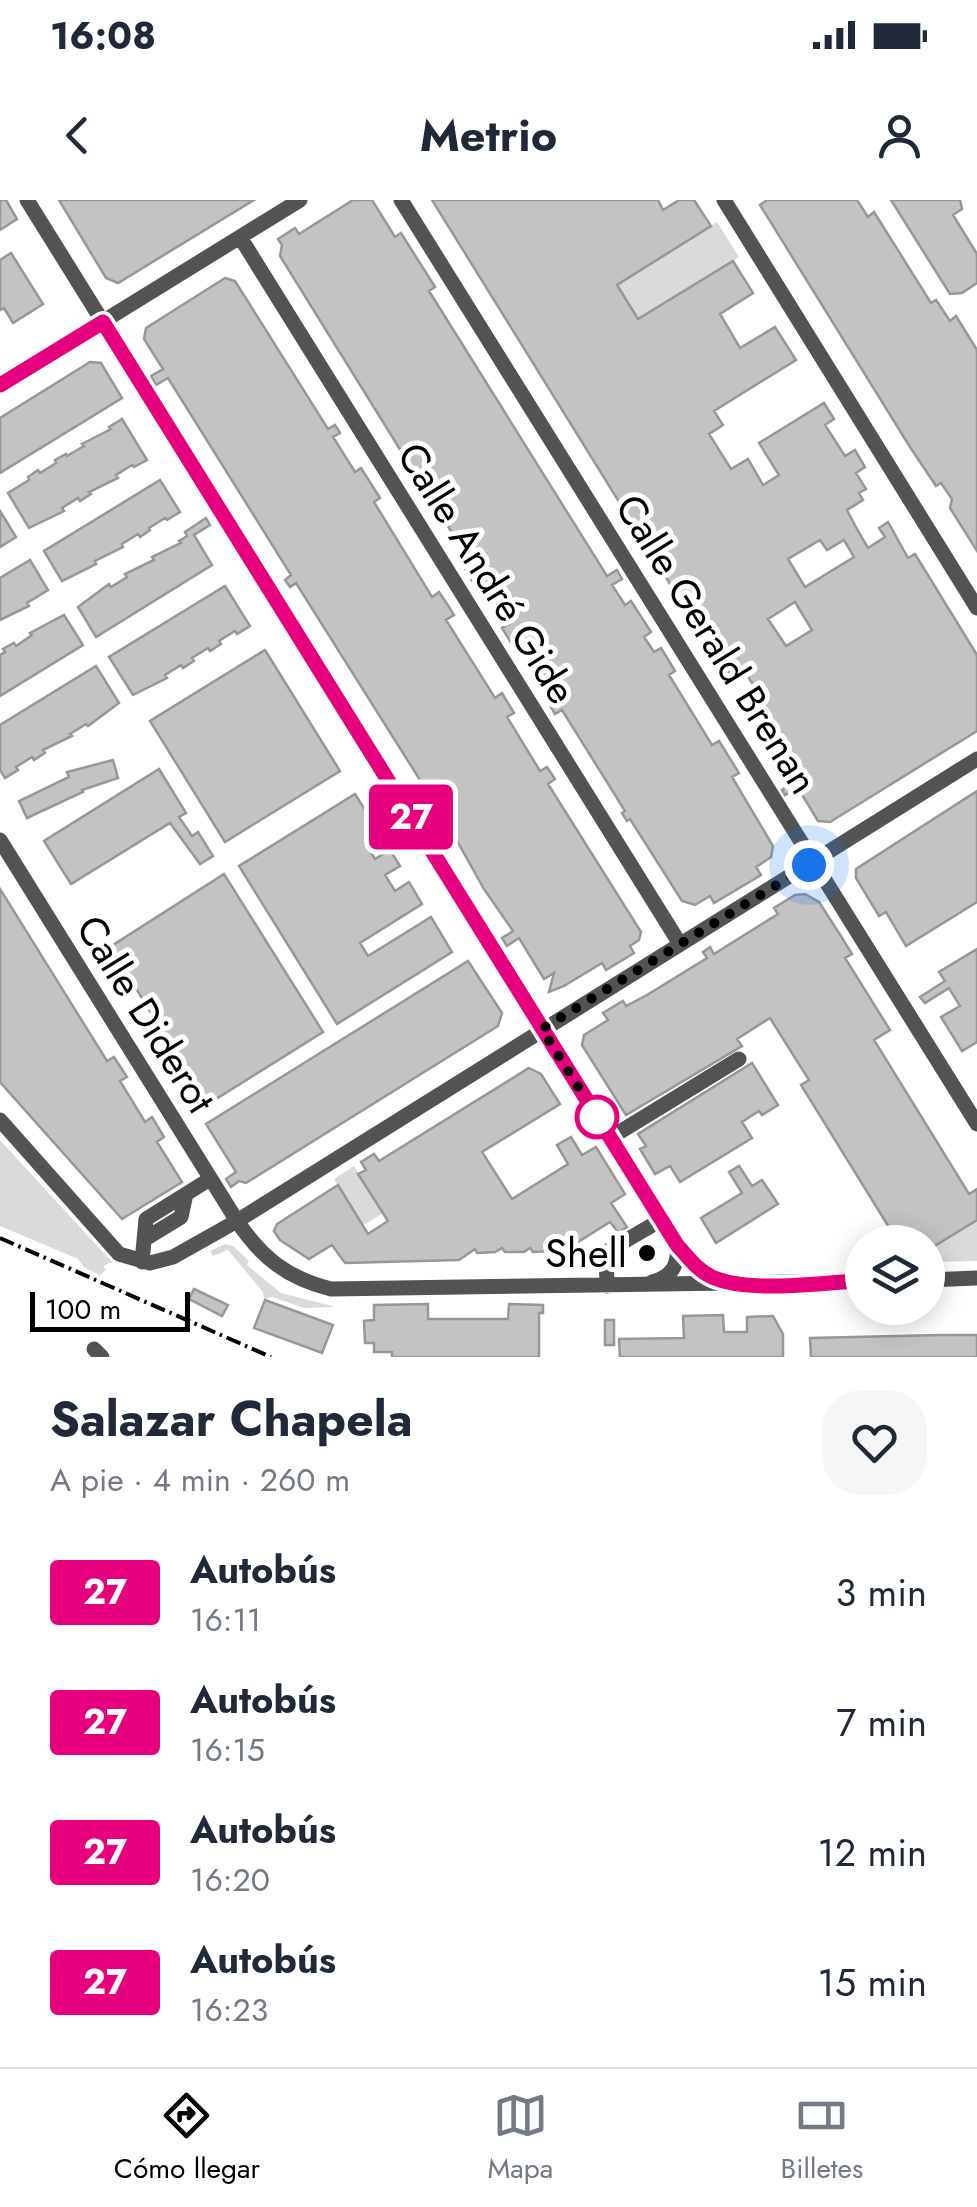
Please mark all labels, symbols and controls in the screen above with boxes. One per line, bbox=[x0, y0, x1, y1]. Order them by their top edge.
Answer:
text: 16:08 bbox=[50, 8, 156, 63]
text: Metrio bbox=[420, 103, 557, 168]
icon: back bbox=[50, 108, 105, 163]
icon: person bbox=[872, 108, 927, 163]
street label: Calle André Gide bbox=[383, 431, 591, 715]
street label: Calle Gerald Brenan bbox=[601, 483, 833, 805]
line badge: 27 bbox=[366, 784, 456, 850]
text: 27 bbox=[389, 792, 433, 842]
your location bbox=[784, 840, 834, 890]
street label: Calle Diderot bbox=[62, 904, 230, 1124]
unlabelled marker bbox=[576, 1096, 618, 1138]
place label: Shell bbox=[545, 1224, 627, 1282]
map controls bbox=[845, 1225, 945, 1325]
button: layers bbox=[845, 1225, 945, 1325]
marker: Shell bbox=[636, 1242, 658, 1264]
scale bar bbox=[30, 1287, 190, 1332]
text: 100 m bbox=[45, 1289, 121, 1330]
text: Salazar Chapela bbox=[50, 1385, 413, 1454]
button: heart bbox=[822, 1390, 927, 1495]
text: A pie · 4 min · 260 m bbox=[50, 1457, 350, 1503]
text: Autobús bbox=[190, 1542, 336, 1597]
text: 3 min bbox=[835, 1565, 927, 1620]
text: 27 bbox=[83, 1567, 127, 1617]
text: 16:11 bbox=[190, 1597, 261, 1643]
text: Autobús bbox=[190, 1672, 336, 1727]
text: 7 min bbox=[836, 1695, 927, 1750]
text: 27 bbox=[83, 1697, 127, 1747]
text: 16:15 bbox=[190, 1727, 265, 1773]
text: Autobús bbox=[190, 1802, 336, 1857]
text: 12 min bbox=[817, 1825, 927, 1880]
text: 27 bbox=[83, 1827, 127, 1877]
text: 16:20 bbox=[190, 1857, 270, 1903]
text: Autobús bbox=[190, 1932, 336, 1987]
text: 15 min bbox=[818, 1955, 927, 2010]
text: 27 bbox=[83, 1957, 127, 2007]
text: 16:23 bbox=[190, 1987, 268, 2033]
tab: Cómo llegar bbox=[114, 2088, 260, 2189]
tab: Mapa bbox=[488, 2088, 553, 2189]
tab: Billetes bbox=[781, 2088, 863, 2189]

